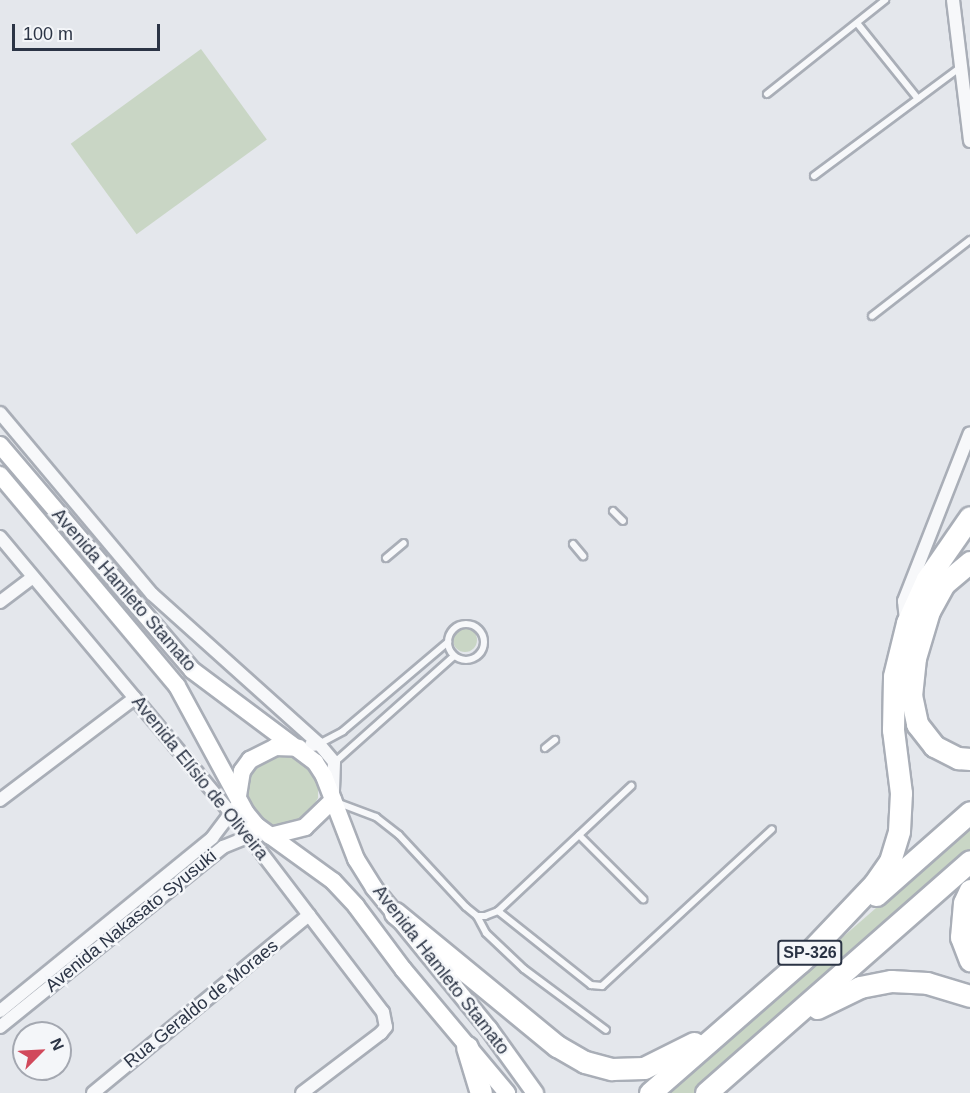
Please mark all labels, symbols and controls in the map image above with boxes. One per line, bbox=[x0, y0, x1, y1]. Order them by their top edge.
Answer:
scale bar bbox=[15, 12, 164, 50]
text: 100 m bbox=[23, 24, 73, 44]
street label: Avenida Hamleto Stamato bbox=[47, 504, 201, 676]
street label: Avenida Elísio de Oliveira bbox=[127, 692, 273, 864]
street label: Avenida Nakasato Syusuki bbox=[41, 845, 221, 997]
street label: Avenida Hamleto Stamato bbox=[368, 881, 514, 1059]
street label: Rua Geraldo de Moraes bbox=[120, 935, 282, 1073]
road number: SP-326 bbox=[777, 940, 843, 966]
north arrow bbox=[12, 1021, 72, 1081]
text: N bbox=[47, 1036, 67, 1053]

